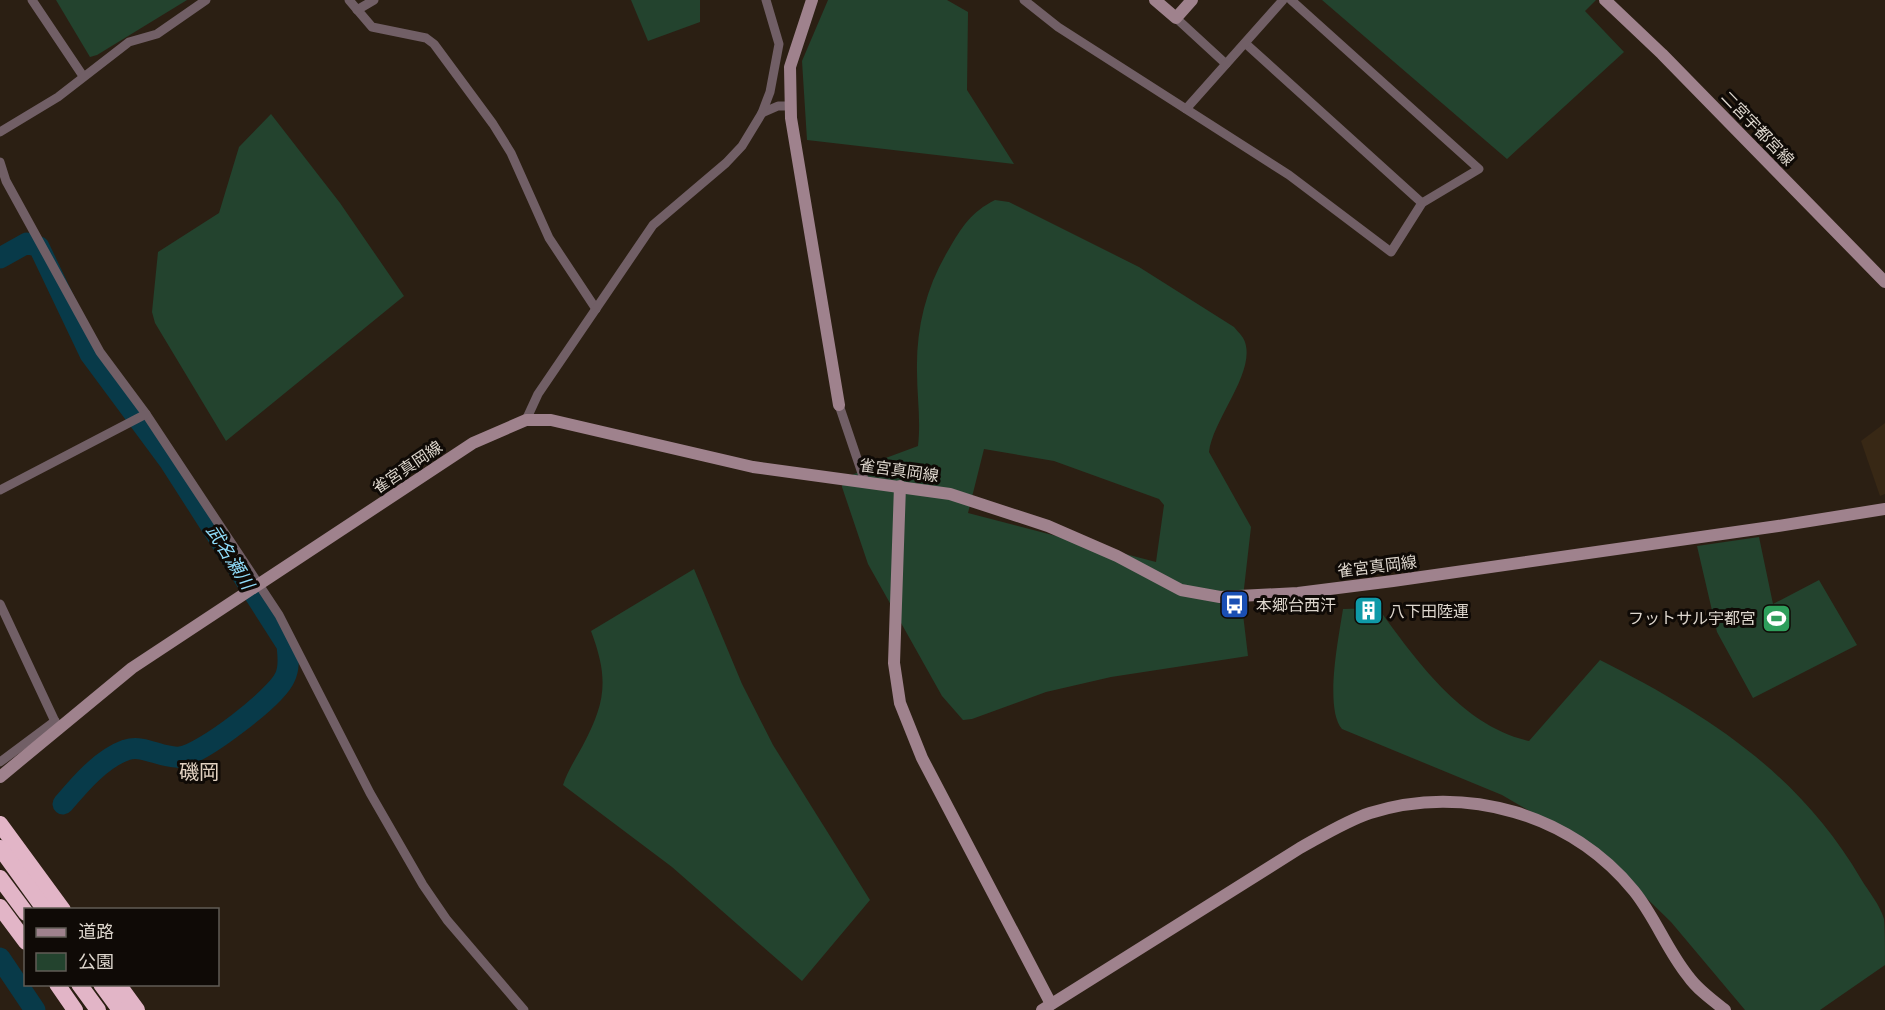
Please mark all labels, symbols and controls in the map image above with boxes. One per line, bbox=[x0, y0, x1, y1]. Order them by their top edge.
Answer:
street label: 二宮宇都宮線 bbox=[1717, 87, 1799, 169]
street label: 雀宮真岡線 bbox=[368, 436, 446, 498]
street label: 雀宮真岡線 bbox=[858, 455, 940, 485]
water label: 武名瀬川 bbox=[202, 520, 260, 595]
street label: 雀宮真岡線 bbox=[1336, 551, 1418, 581]
bus stop icon: 本郷台西汗 bbox=[1219, 589, 1251, 621]
place label: 本郷台西汗 bbox=[1256, 595, 1336, 615]
building icon: 八下田陸運 bbox=[1352, 595, 1384, 627]
place label: 八下田陸運 bbox=[1389, 601, 1469, 621]
sports icon: フットサル宇都宮 bbox=[1761, 602, 1793, 634]
place label: フットサル宇都宮 bbox=[1628, 608, 1756, 628]
district label: 磯岡 bbox=[179, 759, 219, 785]
legend bbox=[24, 908, 219, 986]
text: 道路 bbox=[78, 920, 114, 943]
text: 公園 bbox=[78, 950, 114, 973]

